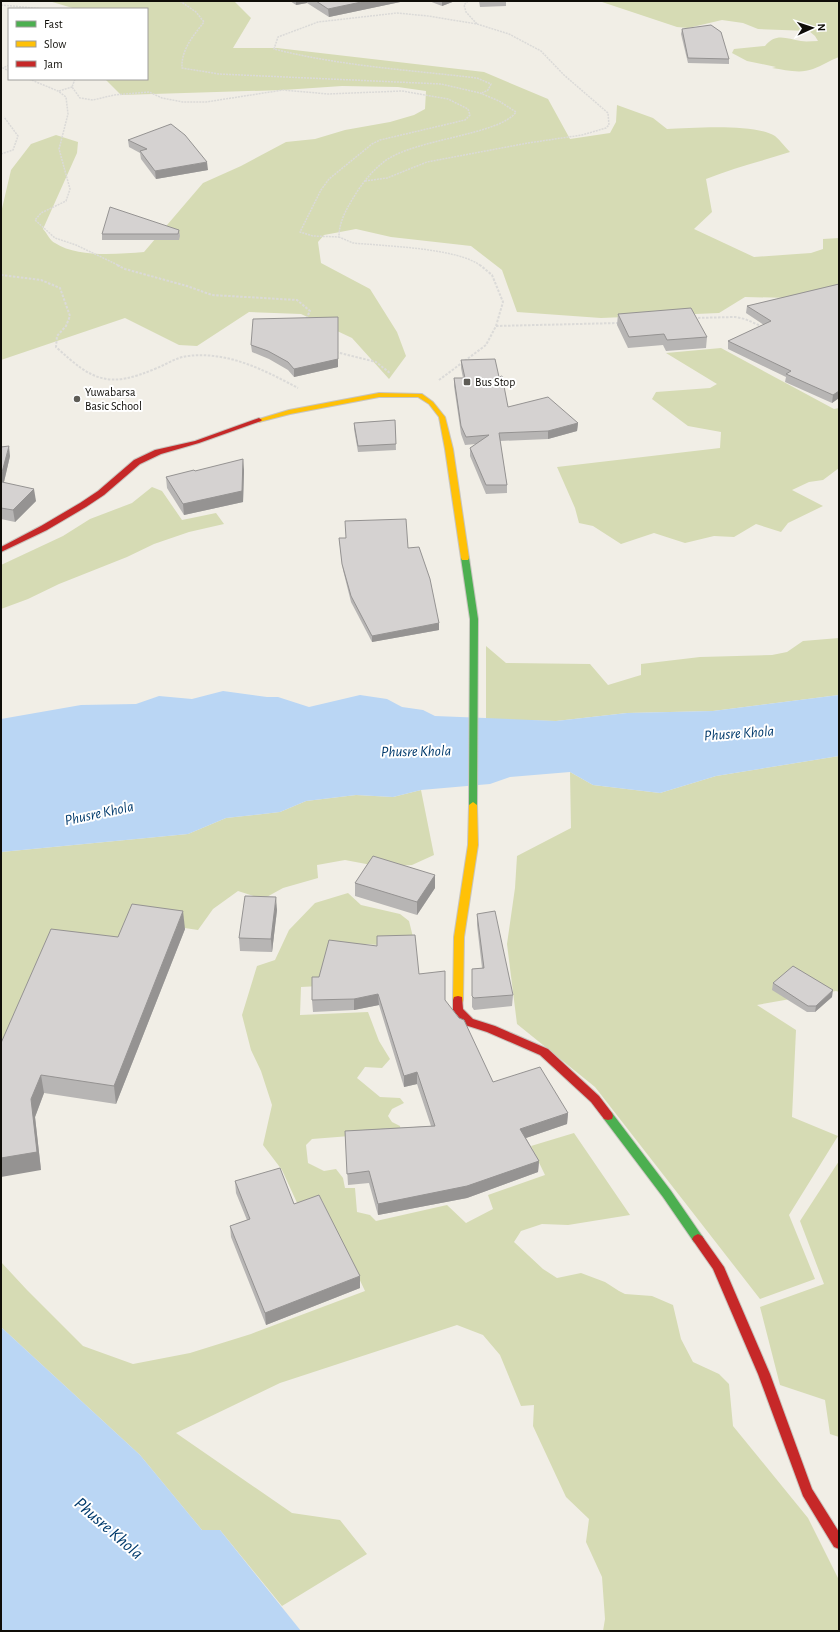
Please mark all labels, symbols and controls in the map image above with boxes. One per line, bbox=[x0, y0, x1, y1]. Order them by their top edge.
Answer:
legend bbox=[8, 8, 148, 80]
north arrow bbox=[792, 8, 832, 48]
text: Fast bbox=[44, 18, 63, 30]
text: N bbox=[816, 23, 827, 32]
text: Slow bbox=[44, 38, 66, 50]
text: Jam bbox=[44, 58, 63, 70]
place label: Bus Stop bbox=[475, 376, 515, 388]
marker: Bus Stop bbox=[462, 377, 472, 387]
place label: Yuwabarsa Basic School bbox=[85, 386, 142, 412]
marker: Yuwabarsa Basic School bbox=[72, 394, 82, 404]
water label: Phusre Khola bbox=[703, 724, 775, 743]
water label: Phusre Khola bbox=[381, 743, 451, 760]
water label: Phusre Khola bbox=[63, 799, 135, 828]
water label: Phusre Khola bbox=[71, 1494, 146, 1563]

